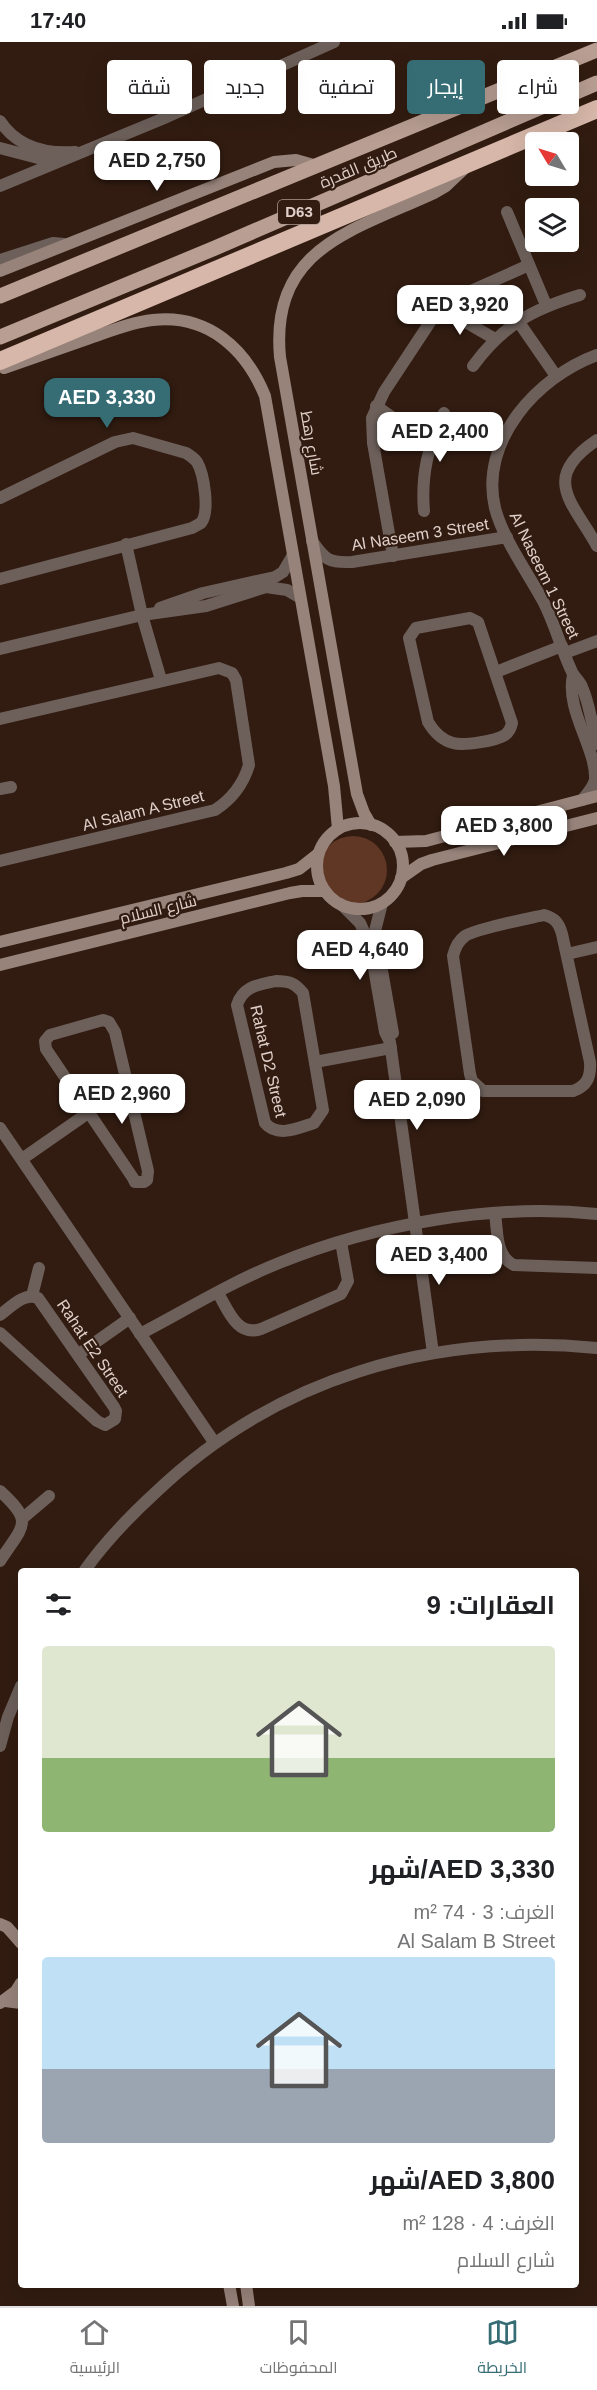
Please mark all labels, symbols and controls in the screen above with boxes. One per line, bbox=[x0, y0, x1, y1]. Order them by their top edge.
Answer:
text: 17:40 bbox=[30, 8, 86, 33]
chip: شقة bbox=[107, 60, 192, 114]
chip: جديد bbox=[204, 60, 286, 114]
chip: تصفية bbox=[298, 60, 395, 114]
chip: إيجار bbox=[407, 60, 485, 114]
chip: شراء bbox=[497, 60, 579, 114]
north arrow bbox=[525, 132, 579, 186]
map controls bbox=[525, 132, 579, 252]
pin: AED 2,750 bbox=[88, 141, 226, 192]
street label: طريق القدرة bbox=[317, 144, 400, 193]
text: AED 2,750 bbox=[108, 149, 206, 171]
button: layers bbox=[525, 198, 579, 252]
road number: D63 bbox=[278, 200, 320, 224]
pin: AED 3,920 bbox=[391, 285, 529, 336]
text: AED 3,920 bbox=[411, 293, 509, 315]
pin: AED 3,330 bbox=[38, 378, 176, 429]
text: AED 3,330 bbox=[58, 386, 156, 408]
street label: شارع رهط bbox=[295, 410, 326, 477]
pin: AED 2,400 bbox=[371, 412, 509, 463]
text: AED 2,400 bbox=[391, 420, 489, 442]
street label: Al Naseem 1 Street bbox=[507, 509, 583, 642]
street label: Al Naseem 3 Street bbox=[350, 515, 490, 554]
street label: Al Salam A Street bbox=[81, 787, 206, 834]
pin: AED 3,800 bbox=[435, 806, 573, 857]
text: AED 3,800 bbox=[455, 814, 553, 836]
street label: شارع السلام bbox=[118, 892, 199, 930]
pin: AED 4,640 bbox=[291, 930, 429, 981]
text: AED 4,640 bbox=[311, 938, 409, 960]
street label: Rahat D2 Street bbox=[247, 1003, 290, 1119]
pin: AED 2,960 bbox=[53, 1074, 191, 1125]
pin: AED 2,090 bbox=[348, 1080, 486, 1131]
text: AED 2,960 bbox=[73, 1082, 171, 1104]
text: AED 2,090 bbox=[368, 1088, 466, 1110]
pin: AED 3,400 bbox=[370, 1235, 508, 1286]
text: AED 3,400 bbox=[390, 1243, 488, 1265]
street label: Rahat E2 Street bbox=[54, 1296, 132, 1401]
icon: filters bbox=[42, 1588, 75, 1621]
text: العقارات: 9 bbox=[427, 1590, 555, 1620]
icon: home bbox=[245, 1685, 353, 1793]
text: AED 3,330/شهر bbox=[370, 1854, 555, 1884]
text: الغرف: 3 · 74 m² bbox=[414, 1901, 555, 1923]
text: Al Salam B Street bbox=[397, 1930, 555, 1952]
icon: home bbox=[245, 1996, 353, 2104]
text: AED 3,800/شهر bbox=[370, 2165, 555, 2195]
text: الغرف: 4 · 128 m² bbox=[402, 2212, 555, 2234]
text: شارع السلام bbox=[457, 2249, 555, 2271]
tab: الرئيسية bbox=[70, 2316, 120, 2382]
tab: المحفوظات bbox=[260, 2316, 338, 2382]
tab: الخريطة bbox=[477, 2316, 527, 2382]

